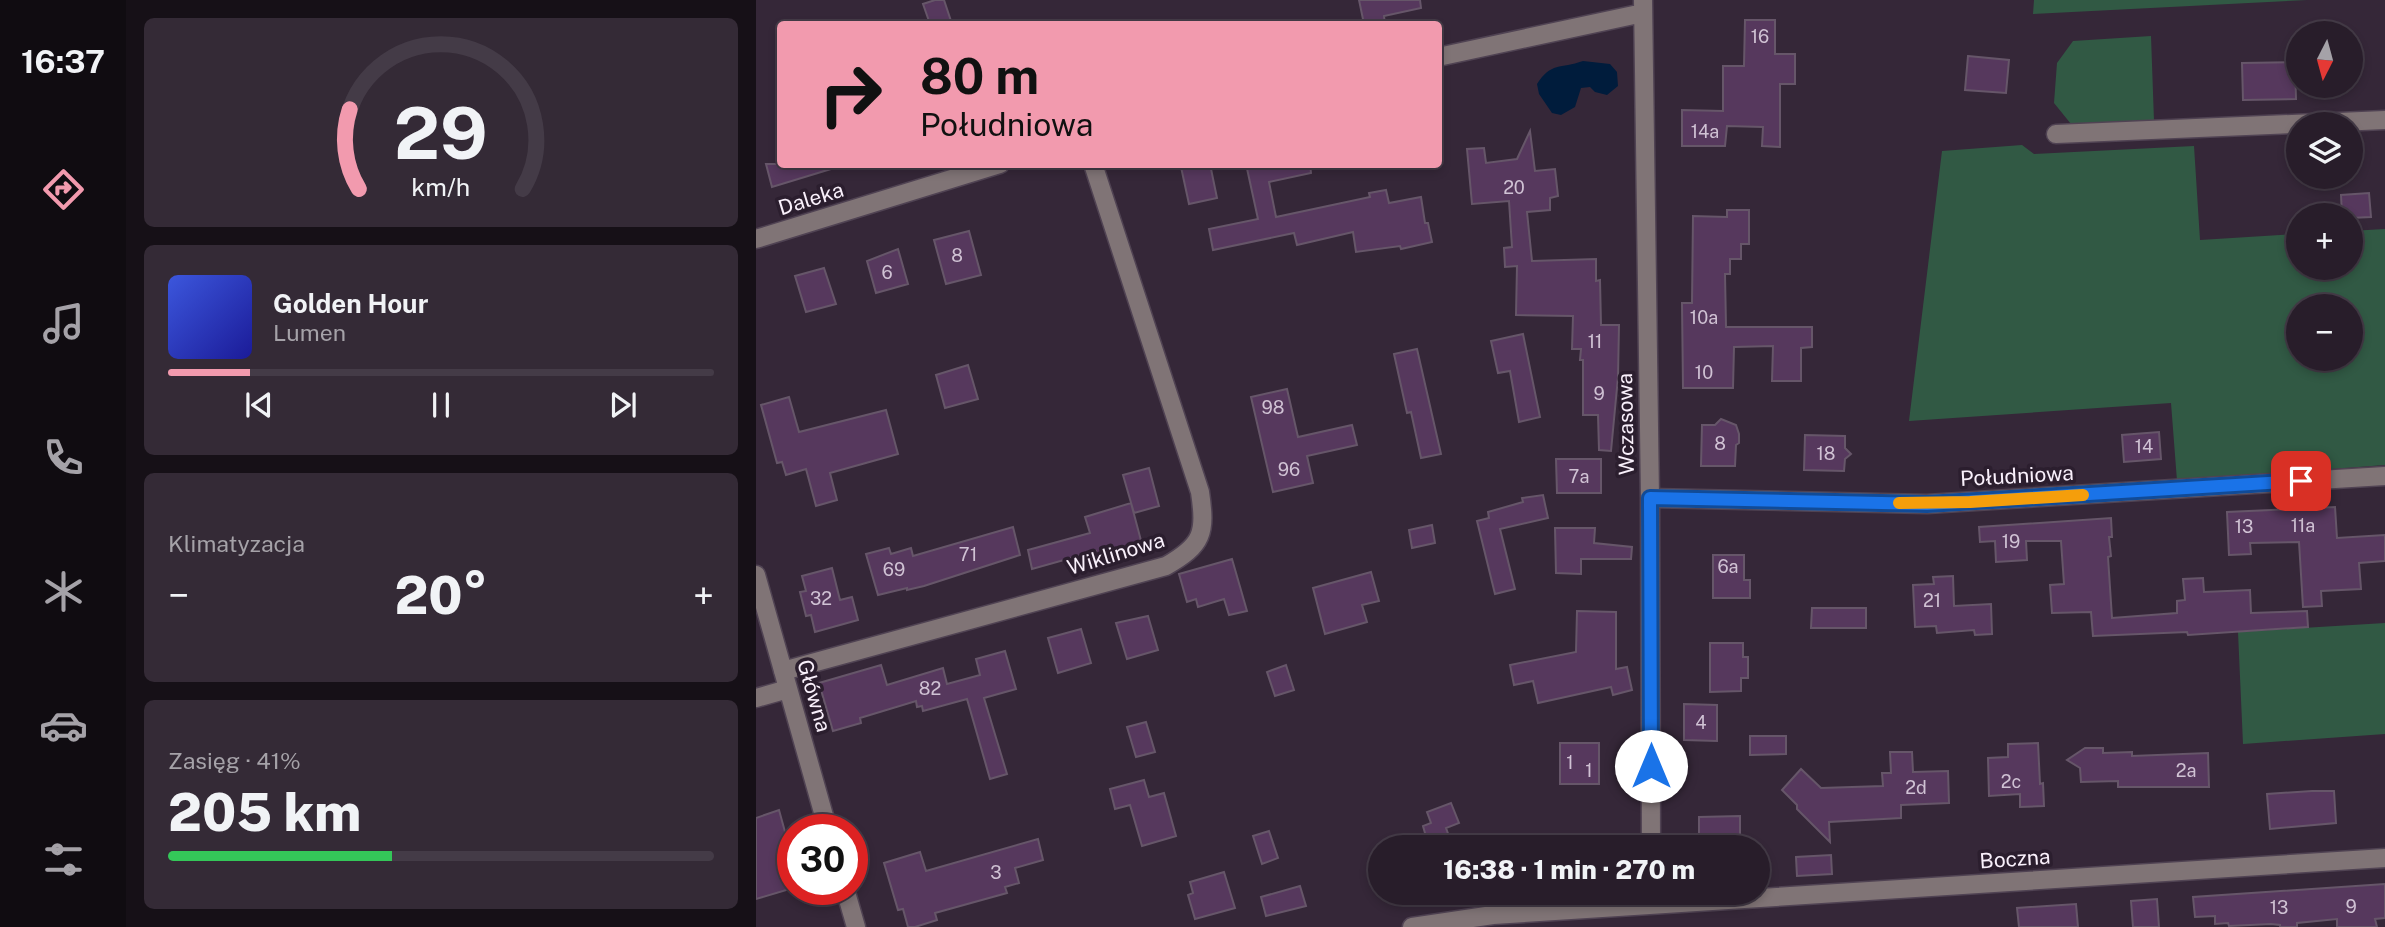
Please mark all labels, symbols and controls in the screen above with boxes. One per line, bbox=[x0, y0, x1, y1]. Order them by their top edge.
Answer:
north arrow bbox=[2286, 21, 2362, 98]
map controls bbox=[2286, 21, 2363, 371]
house number: 16 bbox=[1751, 26, 1769, 47]
text: 16:37 bbox=[21, 43, 105, 80]
text: 80 m bbox=[920, 47, 1039, 105]
icon: right bbox=[805, 49, 896, 140]
text: 29 bbox=[394, 90, 488, 175]
text: Południowa bbox=[920, 106, 1093, 143]
button: layers bbox=[2286, 112, 2363, 189]
house number: 14a bbox=[1691, 121, 1719, 142]
icon: directions bbox=[39, 165, 88, 214]
text: km/h bbox=[412, 171, 470, 201]
street label: Daleka bbox=[775, 177, 847, 220]
house number: 20 bbox=[1503, 177, 1525, 198]
button: + bbox=[2286, 203, 2363, 280]
house number: 8 bbox=[951, 245, 963, 266]
house number: 6 bbox=[881, 262, 893, 283]
text: Golden Hour bbox=[273, 288, 428, 319]
button: − bbox=[2286, 294, 2363, 371]
icon: music bbox=[39, 299, 88, 348]
house number: 10a bbox=[1690, 307, 1718, 328]
text: Lumen bbox=[273, 319, 346, 346]
house number: 11 bbox=[1588, 331, 1602, 352]
house number: 10 bbox=[1695, 362, 1713, 383]
street label: Wczasowa bbox=[1612, 373, 1639, 475]
house number: 9 bbox=[1593, 383, 1605, 404]
icon: previous bbox=[240, 386, 278, 424]
icon: pause bbox=[422, 386, 460, 424]
icon: next bbox=[604, 386, 642, 424]
house number: 98 bbox=[1262, 397, 1284, 418]
icon: phone bbox=[39, 433, 88, 482]
house number: 8 bbox=[1714, 433, 1726, 454]
house number: 14 bbox=[2135, 436, 2153, 457]
house number: 18 bbox=[1817, 443, 1835, 464]
pin bbox=[2271, 451, 2331, 511]
house number: 96 bbox=[1278, 459, 1300, 480]
street label: Południowa bbox=[1960, 460, 2074, 491]
icon: arrive bbox=[2282, 462, 2320, 500]
house number: 7a bbox=[1569, 466, 1589, 487]
house number: 11a bbox=[2291, 515, 2315, 536]
house number: 13 bbox=[2235, 516, 2253, 537]
street label: Wiklinowa bbox=[1064, 527, 1167, 580]
text: Klimatyzacja bbox=[168, 530, 305, 557]
house number: 19 bbox=[2002, 531, 2020, 552]
house number: 71 bbox=[959, 544, 977, 565]
house number: 6a bbox=[1717, 556, 1739, 577]
house number: 69 bbox=[883, 559, 905, 580]
text: 20° bbox=[394, 565, 488, 626]
icon: climate bbox=[39, 567, 88, 616]
text: − bbox=[168, 573, 189, 618]
text: + bbox=[693, 573, 714, 618]
house number: 32 bbox=[810, 588, 832, 609]
house number: 21 bbox=[1923, 590, 1941, 611]
street label: Główna bbox=[792, 657, 837, 735]
house number: 82 bbox=[919, 678, 941, 699]
icon: car bbox=[39, 701, 88, 750]
house number: 4 bbox=[1695, 712, 1707, 733]
position arrow bbox=[1614, 729, 1688, 803]
text: Zasięg · 41% bbox=[168, 747, 301, 774]
house number: 1 bbox=[1566, 752, 1574, 773]
house number: 1 bbox=[1585, 760, 1593, 781]
house number: 2a bbox=[2176, 760, 2196, 781]
house number: 2c bbox=[2001, 771, 2021, 792]
house number: 2d bbox=[1905, 777, 1927, 798]
text: 205 km bbox=[168, 782, 361, 843]
speed limit sign: 30 bbox=[777, 814, 868, 905]
icon: filters bbox=[39, 835, 88, 884]
street label: Boczna bbox=[1979, 844, 2051, 873]
text: 16:38 · 1 min · 270 m bbox=[1443, 854, 1695, 885]
house number: 3 bbox=[990, 862, 1002, 883]
house number: 9 bbox=[2345, 896, 2357, 917]
house number: 13 bbox=[2270, 897, 2288, 918]

